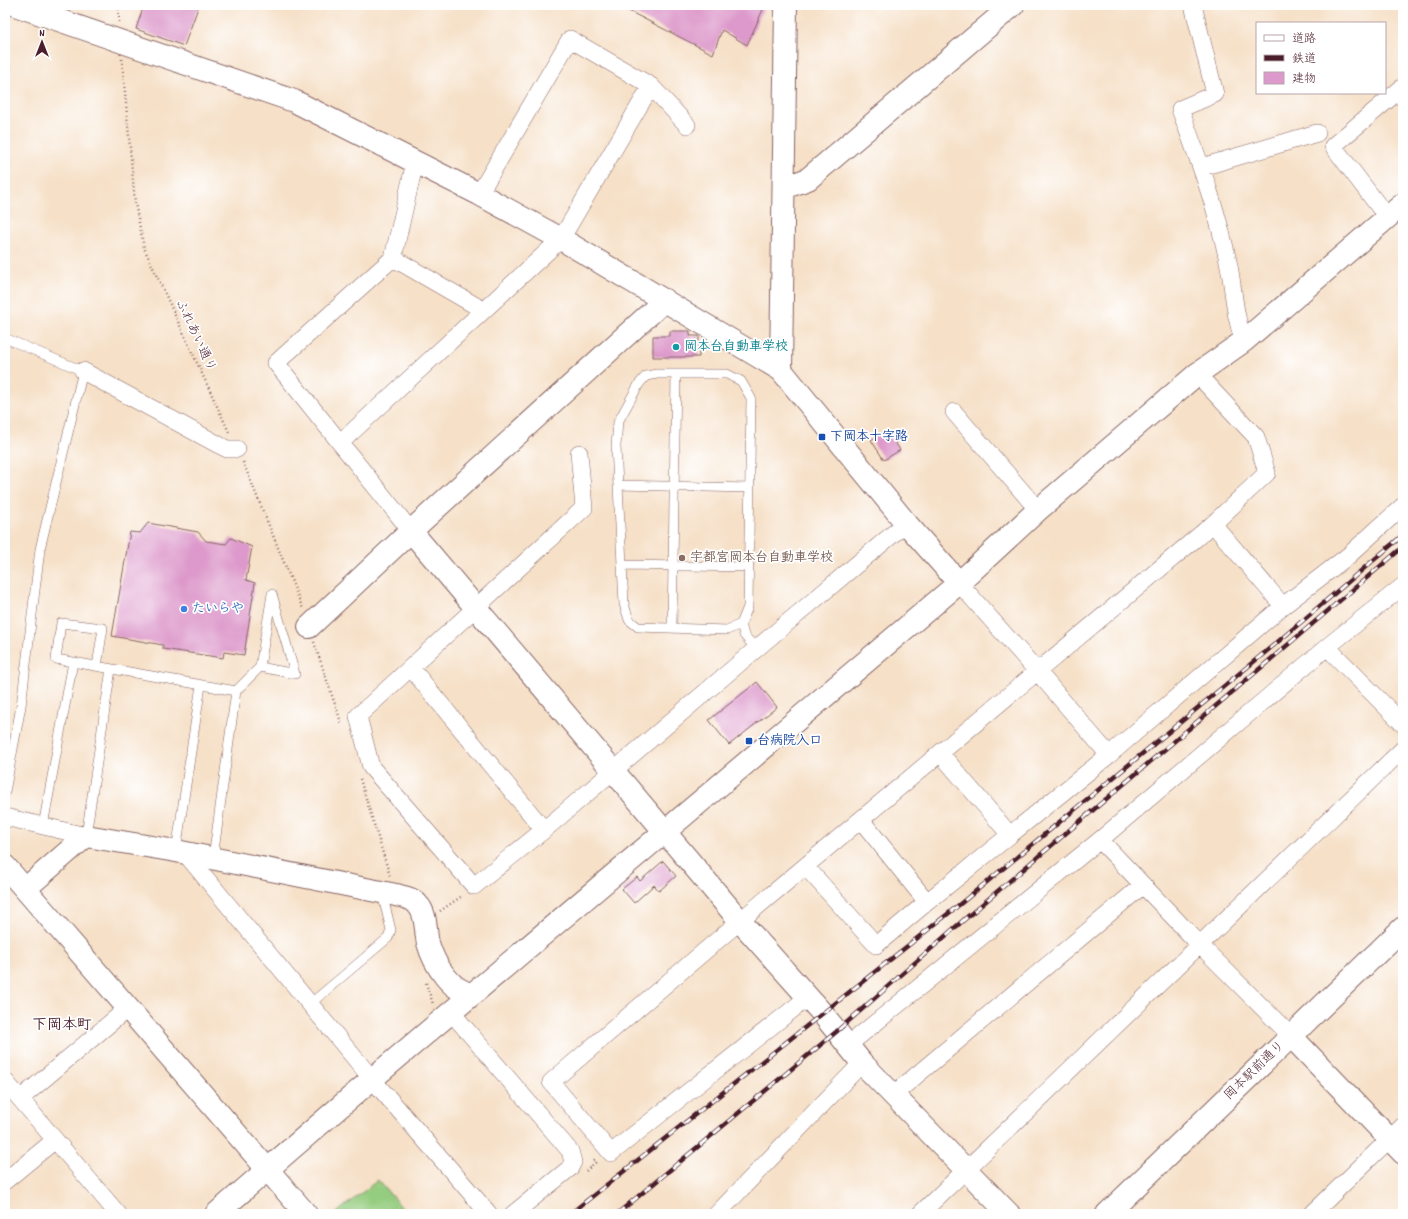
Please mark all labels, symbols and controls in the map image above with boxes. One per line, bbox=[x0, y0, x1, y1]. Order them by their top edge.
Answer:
north arrow bbox=[22, 22, 62, 62]
legend bbox=[1256, 22, 1386, 94]
text: N bbox=[39, 26, 45, 42]
text: 道路 bbox=[1292, 31, 1316, 48]
text: 鉄道 bbox=[1292, 51, 1316, 68]
text: 建物 bbox=[1292, 71, 1316, 88]
street label: ふれあい通り bbox=[170, 297, 220, 375]
place label: 岡本台自動車学校 bbox=[684, 338, 788, 357]
marker: 岡本台自動車学校 bbox=[671, 342, 681, 352]
place label: 下岡本十字路 bbox=[830, 428, 908, 447]
marker: 下岡本十字路 bbox=[817, 432, 827, 442]
place label: 宇都宮岡本台自動車学校 bbox=[690, 549, 833, 568]
marker: 宇都宮岡本台自動車学校 bbox=[677, 553, 687, 563]
place label: たいらや bbox=[192, 600, 244, 619]
marker: たいらや bbox=[179, 604, 189, 614]
place label: 台病院入口 bbox=[757, 732, 822, 751]
marker: 台病院入口 bbox=[744, 736, 754, 746]
district label: 下岡本町 bbox=[32, 1015, 92, 1037]
street label: 岡本駅前通り bbox=[1220, 1037, 1290, 1105]

